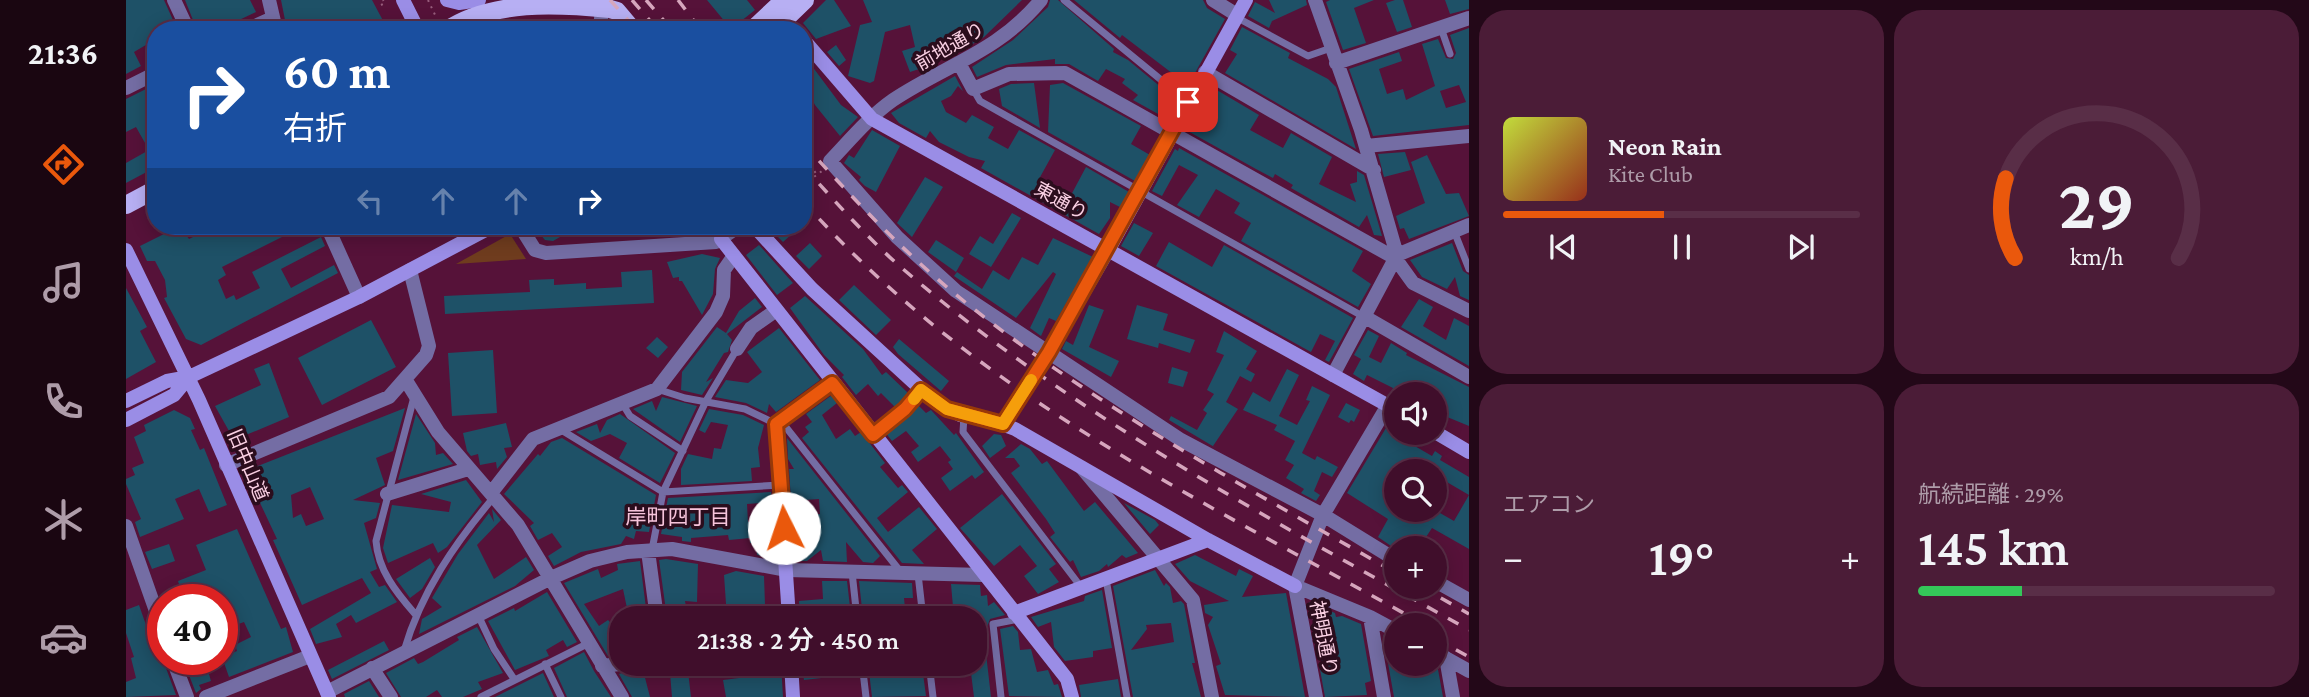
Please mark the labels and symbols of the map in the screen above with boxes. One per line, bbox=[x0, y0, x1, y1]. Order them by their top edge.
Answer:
street label: 前地通り bbox=[912, 18, 988, 74]
pin bbox=[1158, 72, 1218, 132]
street label: 東通り bbox=[1031, 178, 1091, 224]
street label: 旧中山道 bbox=[223, 426, 273, 504]
position arrow bbox=[747, 491, 821, 565]
district label: 岸町四丁目 bbox=[626, 505, 731, 529]
speed limit sign: 40 bbox=[147, 584, 238, 675]
street label: 神明通り bbox=[1306, 599, 1342, 677]

